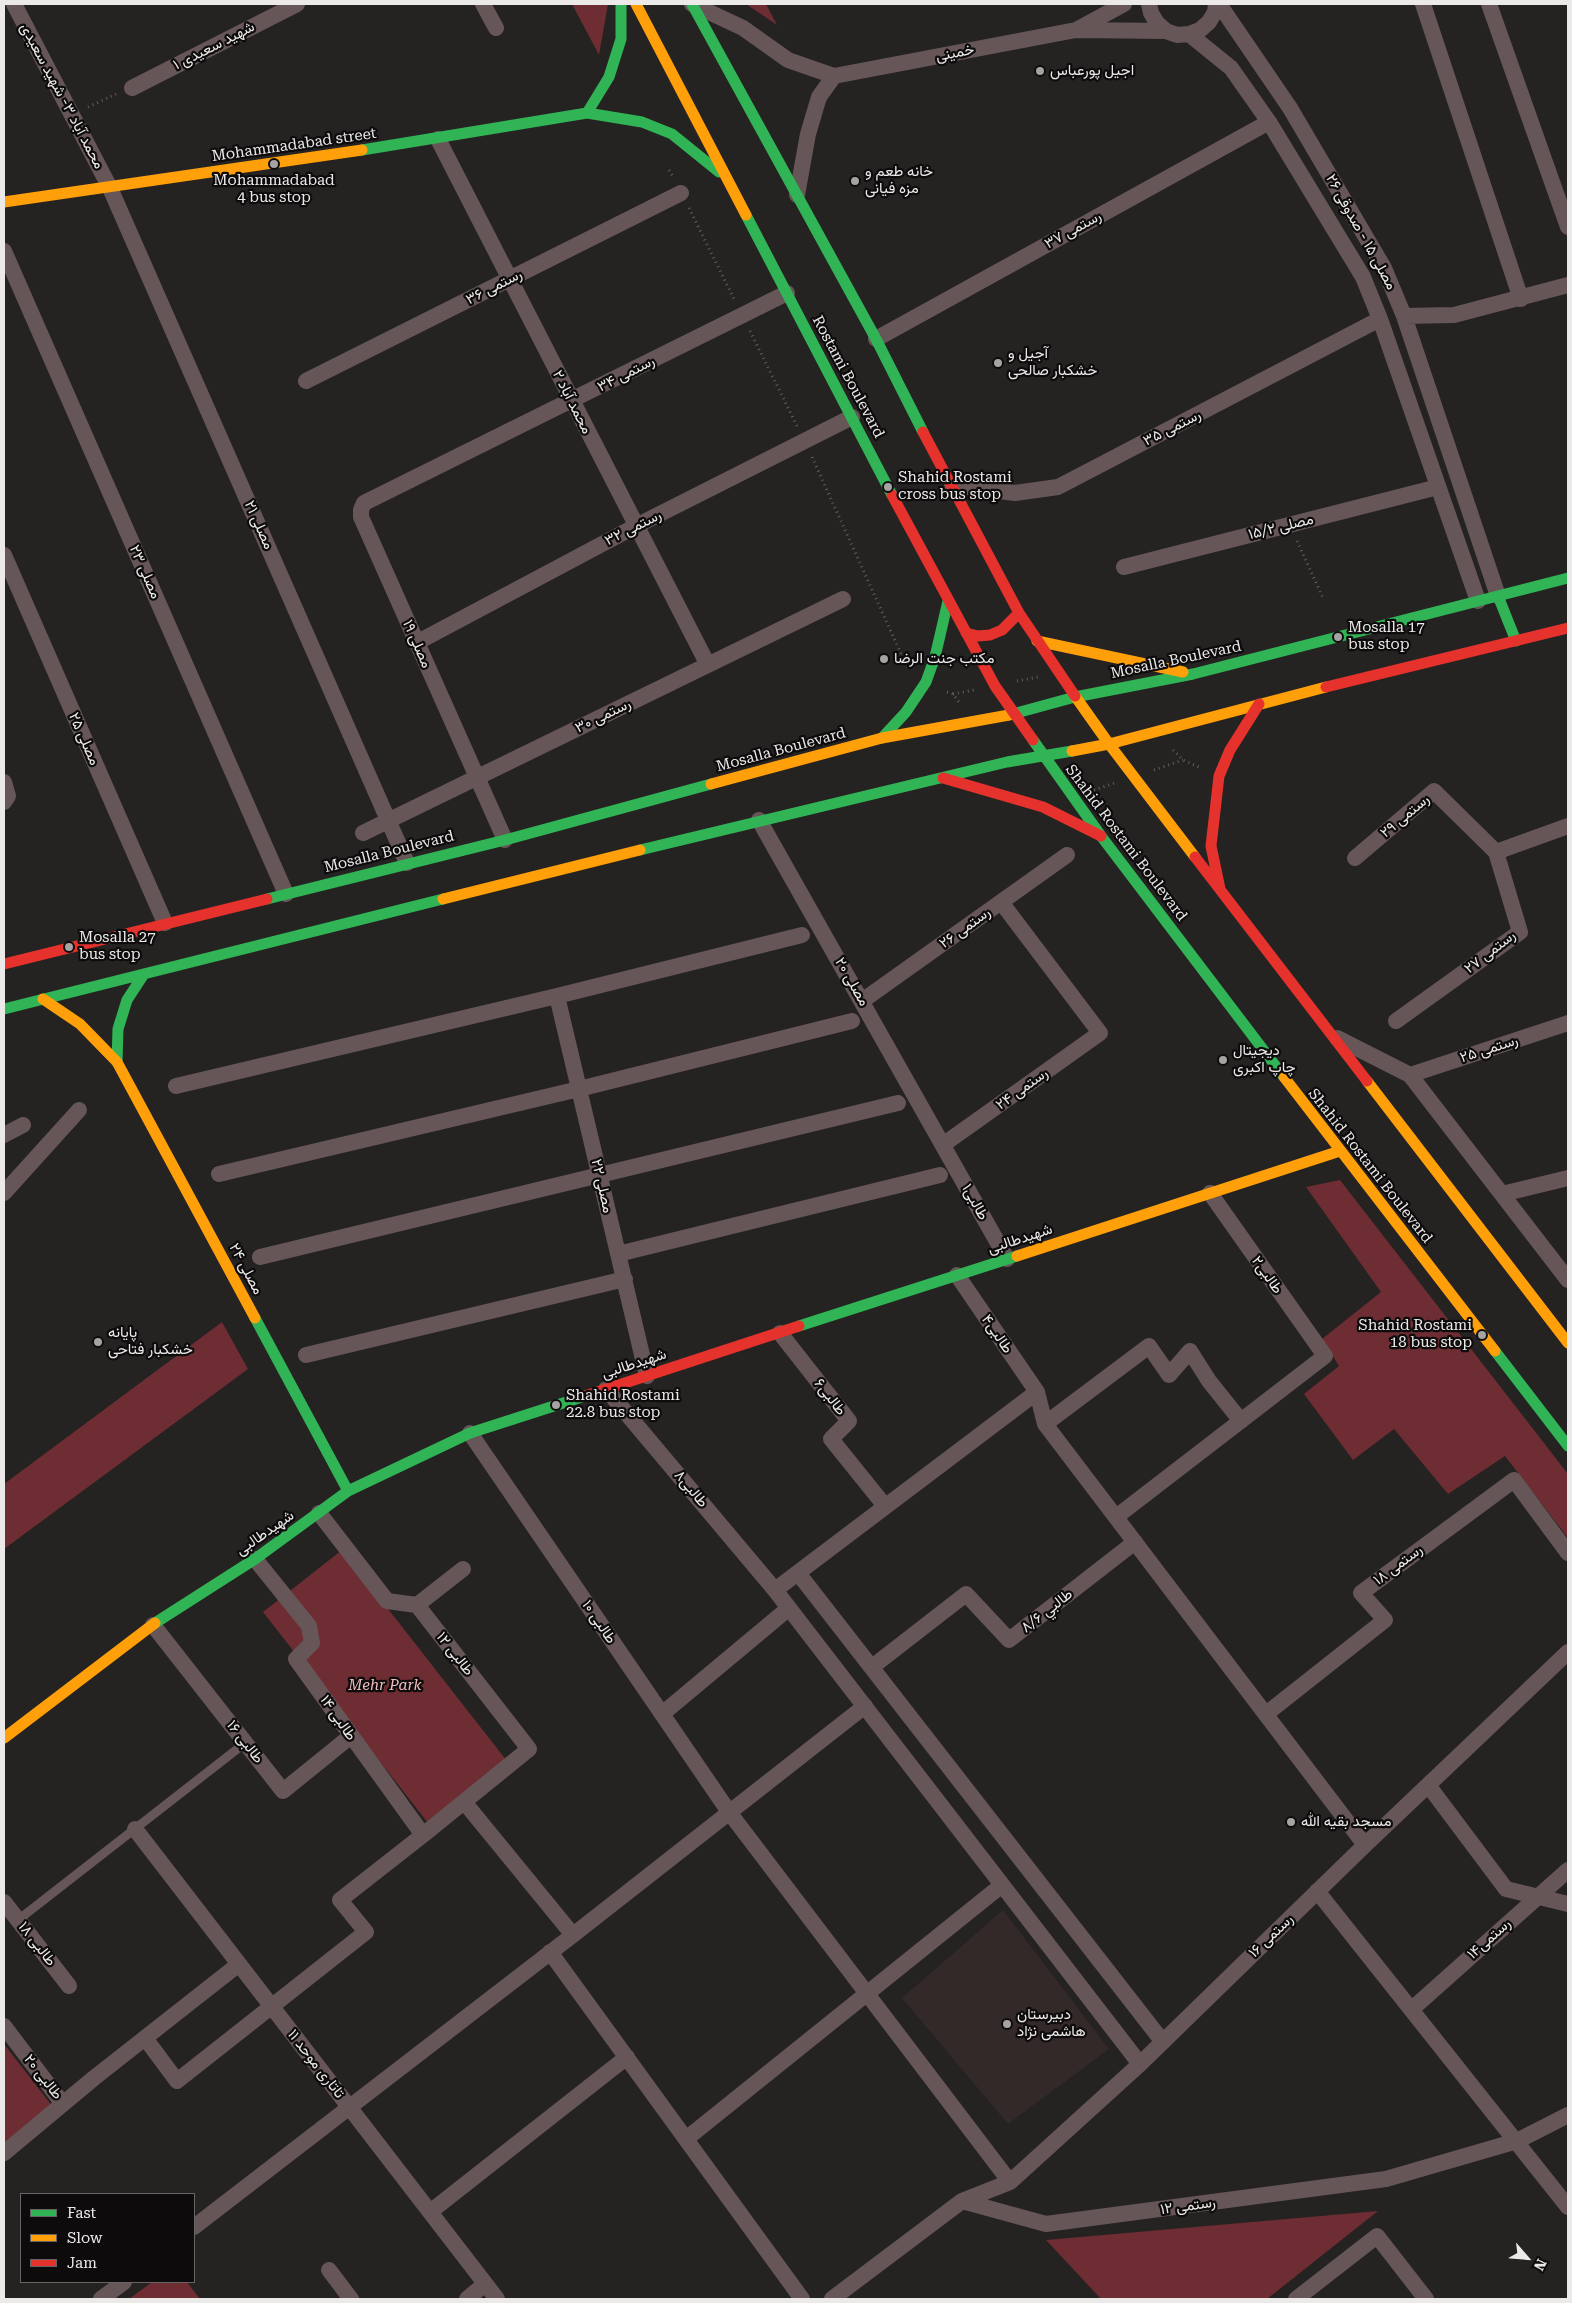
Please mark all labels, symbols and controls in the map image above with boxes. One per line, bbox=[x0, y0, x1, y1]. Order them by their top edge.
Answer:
street label: شهید سعیدی ۱ bbox=[170, 18, 258, 74]
street label: محمد آباد ۳- شهید سعیدی bbox=[16, 20, 108, 172]
street label: خمینی bbox=[934, 40, 976, 66]
place label: اجیل پورعباس bbox=[1050, 62, 1134, 80]
marker: اجیل پورعباس bbox=[1034, 65, 1046, 77]
street label: Mohammadabad street bbox=[211, 125, 377, 165]
marker: Mohammadabad 4 bus stop bbox=[268, 158, 280, 170]
place label: خانه طعم و مزه فیانی bbox=[865, 163, 933, 198]
street label: مصلی ۱۵ - صدوقی ۲۶ bbox=[1322, 171, 1400, 293]
place label: Mohammadabad 4 bus stop bbox=[213, 172, 335, 207]
marker: خانه طعم و مزه فیانی bbox=[849, 175, 861, 187]
street label: رستمی ۳۷ bbox=[1041, 207, 1105, 253]
street label: رستمی ۳۶ bbox=[463, 265, 525, 309]
street label: Rostami Boulevard bbox=[808, 313, 888, 441]
place label: آجیل و خشکبار صالحی bbox=[1008, 345, 1097, 380]
street label: رستمی ۳۴ bbox=[594, 352, 658, 396]
marker: آجیل و خشکبار صالحی bbox=[992, 357, 1004, 369]
street label: محمد آباد ۲ bbox=[548, 367, 596, 437]
street label: رستمی ۳۵ bbox=[1140, 406, 1204, 450]
place label: Shahid Rostami cross bus stop bbox=[898, 469, 1012, 504]
marker: Shahid Rostami cross bus stop bbox=[882, 481, 894, 493]
street label: مصلی ۲۱ bbox=[240, 498, 278, 552]
street label: رستمی ۳۲ bbox=[602, 506, 664, 550]
street label: مصلی ۱۵/۲ bbox=[1247, 510, 1315, 544]
street label: مصلی ۲۳ bbox=[125, 542, 165, 602]
street label: مصلی ۱۹ bbox=[398, 617, 436, 671]
place label: Mosalla 17 bus stop bbox=[1348, 619, 1425, 654]
marker: Mosalla 17 bus stop bbox=[1332, 631, 1344, 643]
street label: Mosalla Boulevard bbox=[1109, 637, 1243, 683]
place label: مكتب جنت الرضا bbox=[894, 650, 994, 668]
marker: مكتب جنت الرضا bbox=[878, 653, 890, 665]
street label: رستمی ۳۰ bbox=[572, 695, 634, 737]
street label: مصلی ۲۵ bbox=[64, 710, 104, 768]
street label: Mosalla Boulevard bbox=[714, 724, 848, 776]
street label: Shahid Rostami Boulevard bbox=[1061, 761, 1191, 925]
street label: رستمی ۲۹ bbox=[1377, 790, 1433, 842]
street label: Mosalla Boulevard bbox=[322, 827, 456, 877]
street label: رستمی ۲۶ bbox=[936, 903, 994, 953]
street label: رستمی ۲۷ bbox=[1461, 926, 1519, 978]
place label: Mosalla 27 bus stop bbox=[79, 929, 156, 964]
marker: Mosalla 27 bus stop bbox=[63, 941, 75, 953]
street label: مصلی ۲۰ bbox=[831, 954, 873, 1010]
street label: رستمی ۲۵ bbox=[1458, 1031, 1520, 1067]
place label: دیجیتال چاپ اکبری bbox=[1233, 1042, 1296, 1077]
marker: دیجیتال چاپ اکبری bbox=[1217, 1054, 1229, 1066]
street label: رستمی ۲۴ bbox=[992, 1064, 1052, 1114]
street label: Shahid Rostami Boulevard bbox=[1304, 1085, 1436, 1247]
street label: مصلی ۲۲ bbox=[587, 1157, 617, 1215]
street label: طالبی۱ bbox=[958, 1181, 992, 1223]
street label: شهیدطالبی bbox=[985, 1220, 1055, 1258]
street label: مصلی ۲۴ bbox=[225, 1240, 267, 1298]
street label: طالبی۲ bbox=[1248, 1253, 1286, 1297]
street label: طالبی۴ bbox=[978, 1311, 1016, 1357]
place label: Shahid Rostami 18 bus stop bbox=[1358, 1317, 1472, 1352]
place label: پایانه خشکبار فتاحی bbox=[108, 1324, 193, 1359]
marker: Shahid Rostami 18 bus stop bbox=[1476, 1329, 1488, 1341]
marker: پایانه خشکبار فتاحی bbox=[92, 1336, 104, 1348]
street label: شهیدطالبی bbox=[599, 1345, 669, 1383]
street label: طالبی۶ bbox=[810, 1375, 850, 1419]
place label: Shahid Rostami 22.8 bus stop bbox=[566, 1387, 680, 1422]
marker: Shahid Rostami 22.8 bus stop bbox=[550, 1399, 562, 1411]
street label: طالبی۸ bbox=[670, 1467, 712, 1511]
street label: شهیدطالبی bbox=[232, 1506, 298, 1560]
street label: رستمی ۱۸ bbox=[1370, 1541, 1426, 1589]
street label: طالبي ۸/۶ bbox=[1018, 1585, 1076, 1637]
street label: طالبی ۱۰ bbox=[578, 1597, 620, 1647]
street label: طالبی ۱۲ bbox=[432, 1629, 478, 1679]
park label: Mehr Park bbox=[348, 1677, 422, 1695]
street label: طالبی ۱۴ bbox=[316, 1692, 360, 1744]
street label: طالبی ۱۶ bbox=[223, 1717, 267, 1767]
place label: مسجد بقیه الله bbox=[1301, 1813, 1391, 1831]
marker: مسجد بقیه الله bbox=[1285, 1816, 1297, 1828]
street label: رستمی ۱۶ bbox=[1245, 1910, 1297, 1962]
street label: رستمی۱۴ bbox=[1463, 1915, 1515, 1963]
street label: طالبی ۱۸ bbox=[14, 1918, 60, 1970]
place label: دبیرستان هاشمی نژاد bbox=[1017, 2006, 1086, 2041]
marker: دبیرستان هاشمی نژاد bbox=[1001, 2018, 1013, 2030]
street label: تاتاری موحد ۱۱ bbox=[284, 2026, 348, 2102]
street label: طالبی ۲۰ bbox=[20, 2051, 66, 2103]
legend bbox=[20, 2193, 195, 2283]
street label: رستمی ۱۲ bbox=[1159, 2193, 1217, 2219]
text: Fast bbox=[67, 2204, 96, 2222]
text: Slow bbox=[67, 2229, 102, 2247]
north arrow bbox=[1502, 2233, 1552, 2283]
text: Jam bbox=[67, 2254, 97, 2272]
text: N bbox=[1531, 2256, 1550, 2273]

